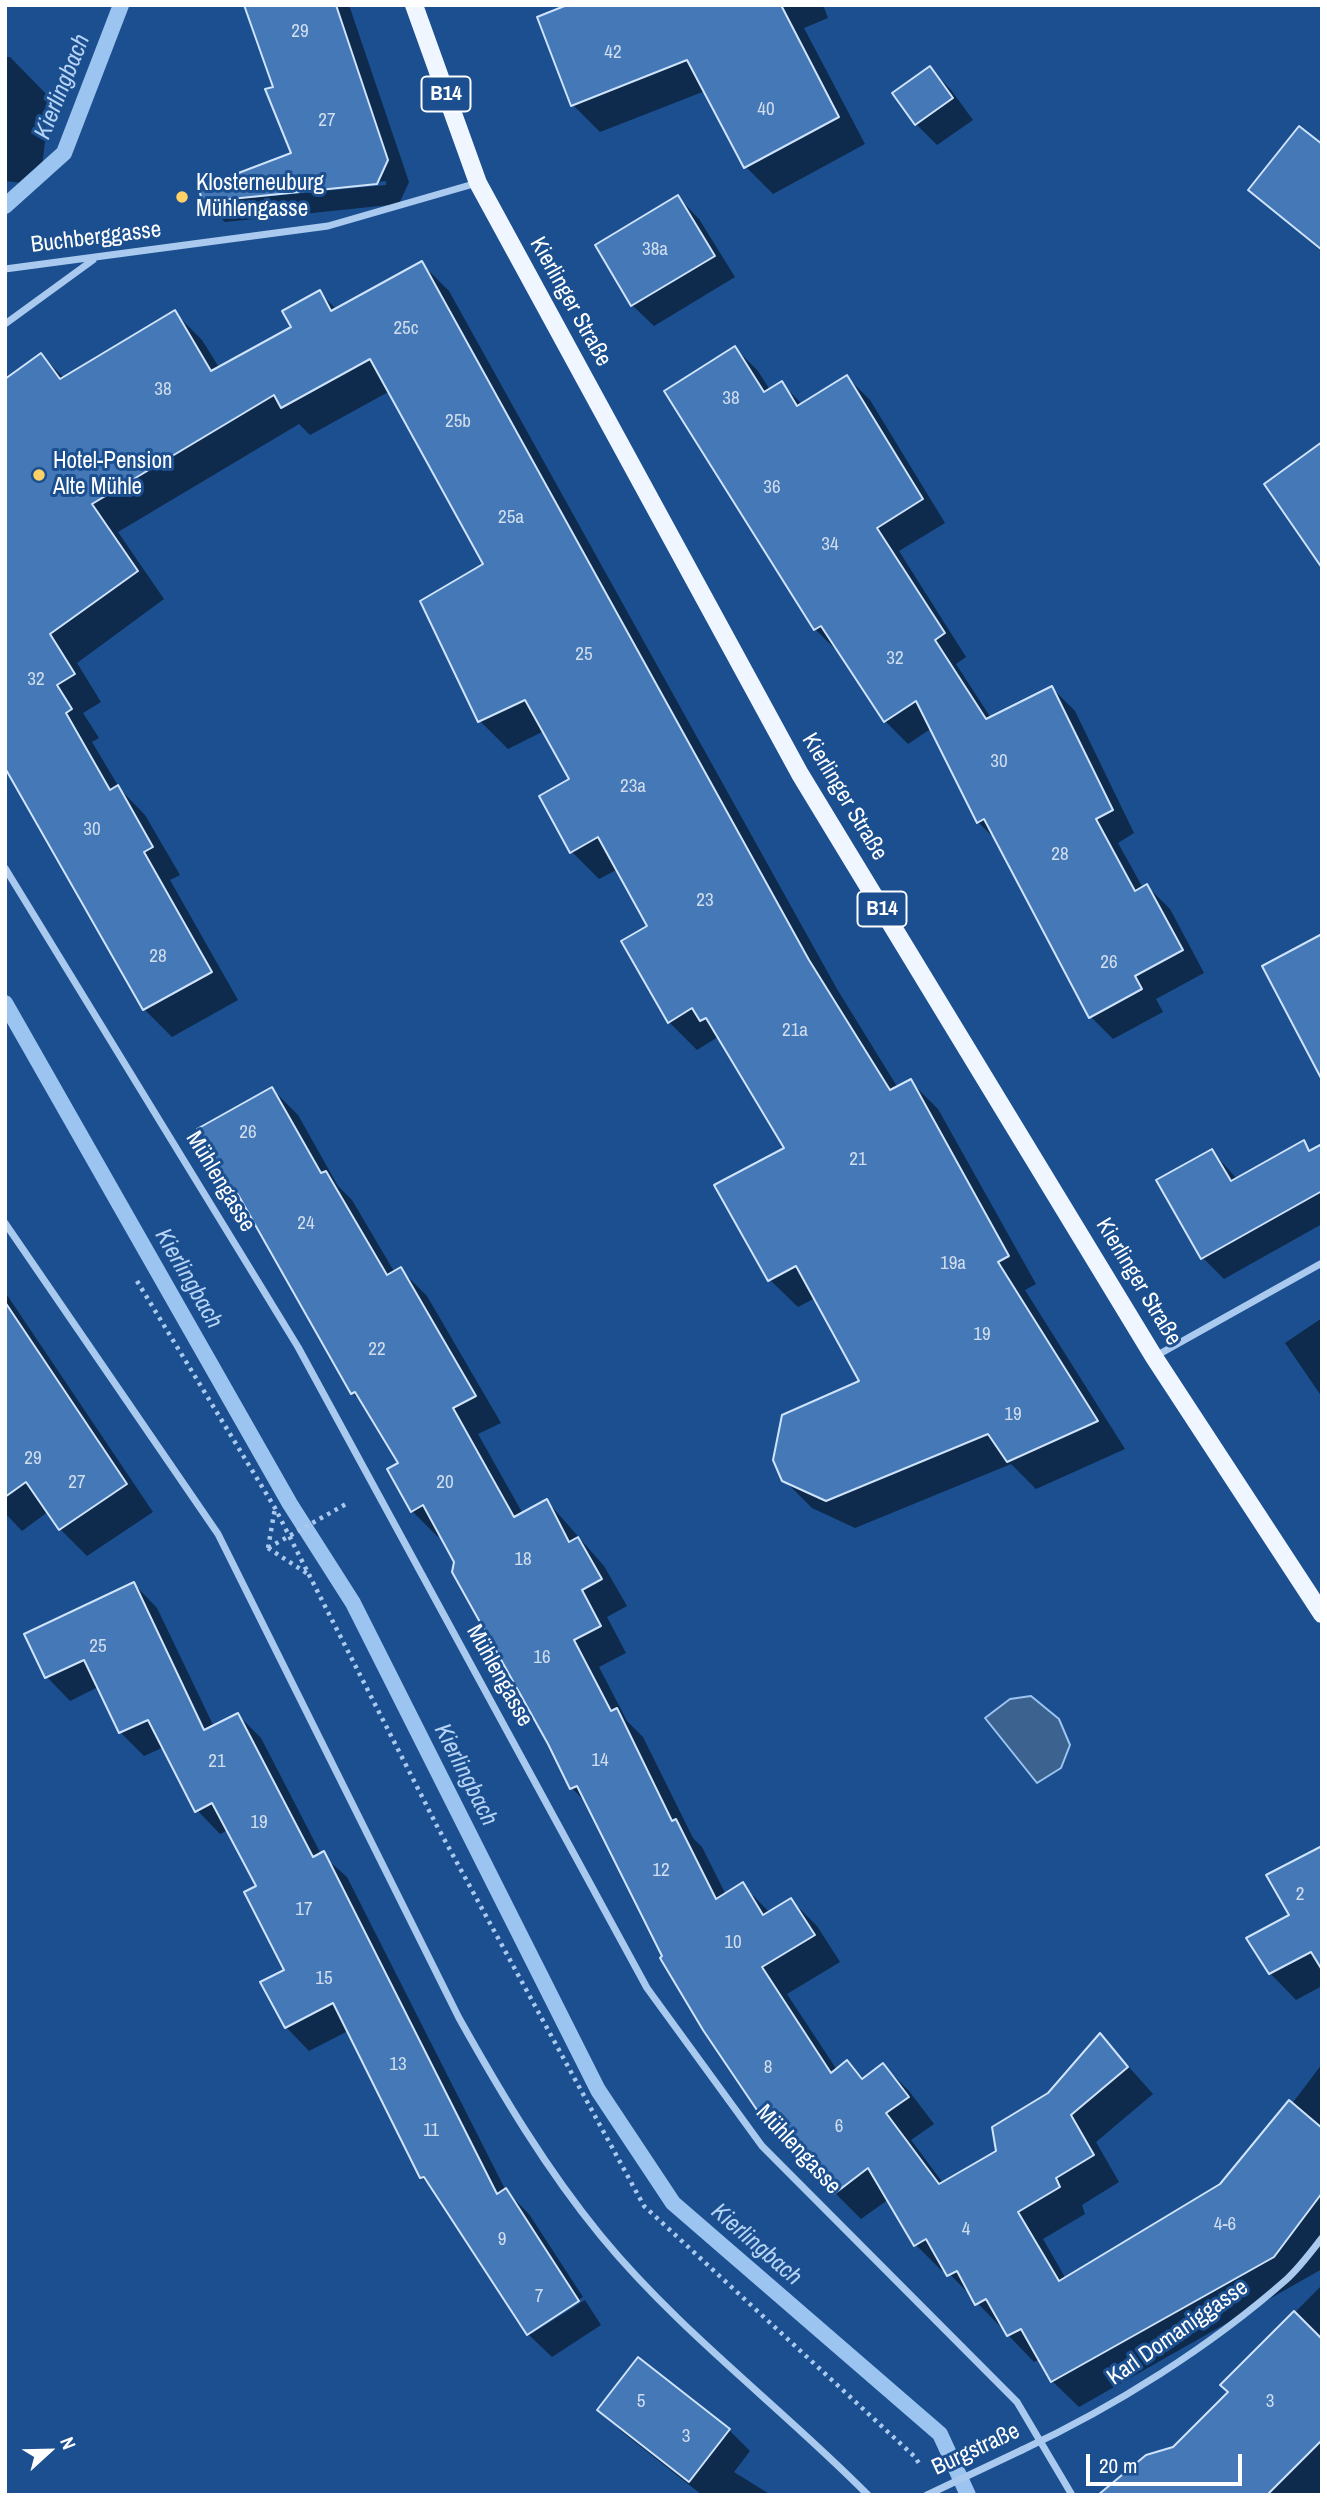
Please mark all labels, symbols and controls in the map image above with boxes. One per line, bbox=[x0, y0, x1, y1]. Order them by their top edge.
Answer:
house number: 29 bbox=[291, 21, 309, 43]
water label: Kierlingbach bbox=[29, 30, 97, 144]
house number: 42 bbox=[604, 42, 622, 64]
road number: B14 bbox=[422, 76, 471, 112]
house number: 40 bbox=[757, 99, 775, 121]
house number: 27 bbox=[318, 110, 336, 132]
place label: Klosterneuburg Mühlengasse bbox=[196, 170, 324, 224]
marker: Klosterneuburg Mühlengasse bbox=[174, 189, 190, 205]
street label: Buchberggasse bbox=[29, 216, 163, 260]
street label: Kierlinger Straße bbox=[523, 233, 617, 371]
house number: 38a bbox=[642, 239, 668, 261]
house number: 25c bbox=[393, 318, 419, 340]
house number: 38 bbox=[154, 379, 172, 401]
house number: 38 bbox=[722, 388, 740, 410]
house number: 25b bbox=[445, 411, 471, 433]
place label: Hotel-Pension Alte Mühle bbox=[53, 448, 173, 502]
marker: Hotel-Pension Alte Mühle bbox=[31, 467, 47, 483]
house number: 36 bbox=[763, 477, 781, 499]
house number: 25a bbox=[498, 507, 524, 529]
house number: 34 bbox=[821, 534, 839, 556]
house number: 25 bbox=[575, 644, 593, 666]
house number: 32 bbox=[886, 648, 904, 670]
house number: 32 bbox=[27, 669, 45, 691]
street label: Kierlinger Straße bbox=[795, 728, 893, 866]
house number: 30 bbox=[990, 751, 1008, 773]
house number: 23a bbox=[620, 776, 646, 798]
house number: 30 bbox=[83, 819, 101, 841]
house number: 28 bbox=[1051, 844, 1069, 866]
house number: 23 bbox=[696, 890, 714, 912]
road number: B14 bbox=[858, 892, 906, 926]
house number: 28 bbox=[149, 946, 167, 968]
house number: 26 bbox=[1100, 952, 1118, 974]
house number: 21a bbox=[782, 1020, 808, 1042]
house number: 26 bbox=[239, 1122, 257, 1144]
street label: Mühlengasse bbox=[179, 1127, 261, 1237]
house number: 21 bbox=[849, 1149, 867, 1171]
house number: 24 bbox=[297, 1213, 315, 1235]
street label: Kierlinger Straße bbox=[1089, 1213, 1187, 1351]
water label: Kierlingbach bbox=[148, 1224, 228, 1334]
house number: 19a bbox=[940, 1253, 966, 1275]
house number: 19 bbox=[973, 1324, 991, 1346]
house number: 22 bbox=[368, 1339, 386, 1361]
house number: 19 bbox=[1004, 1404, 1022, 1426]
house number: 29 bbox=[24, 1448, 42, 1470]
house number: 27 bbox=[68, 1472, 86, 1494]
house number: 20 bbox=[436, 1472, 454, 1494]
house number: 18 bbox=[514, 1549, 532, 1571]
street label: Mühlengasse bbox=[460, 1620, 538, 1732]
house number: 25 bbox=[89, 1636, 107, 1658]
house number: 16 bbox=[533, 1647, 551, 1669]
water label: Kierlingbach bbox=[427, 1719, 503, 1831]
house number: 14 bbox=[591, 1750, 609, 1772]
house number: 21 bbox=[208, 1751, 226, 1773]
house number: 19 bbox=[250, 1812, 268, 1834]
house number: 12 bbox=[652, 1860, 670, 1882]
house number: 2 bbox=[1296, 1884, 1304, 1906]
house number: 17 bbox=[295, 1899, 313, 1921]
house number: 10 bbox=[724, 1932, 742, 1954]
house number: 15 bbox=[315, 1968, 333, 1990]
house number: 13 bbox=[389, 2054, 407, 2076]
house number: 8 bbox=[764, 2057, 772, 2079]
street label: Mühlengasse bbox=[750, 2100, 846, 2200]
house number: 6 bbox=[835, 2116, 843, 2138]
house number: 11 bbox=[423, 2120, 439, 2142]
water label: Kierlingbach bbox=[705, 2198, 807, 2292]
house number: 4-6 bbox=[1214, 2214, 1236, 2236]
house number: 4 bbox=[962, 2219, 970, 2241]
house number: 9 bbox=[498, 2229, 506, 2251]
street label: Karl Domaniggasse bbox=[1102, 2274, 1254, 2392]
house number: 7 bbox=[535, 2286, 543, 2308]
house number: 5 bbox=[637, 2391, 645, 2413]
house number: 3 bbox=[1266, 2391, 1274, 2413]
north arrow bbox=[14, 2416, 84, 2486]
street label: Burgstraße bbox=[928, 2418, 1024, 2482]
house number: 3 bbox=[682, 2426, 690, 2448]
text: N bbox=[54, 2433, 83, 2453]
scale bar bbox=[1089, 2440, 1245, 2484]
text: 20 m bbox=[1099, 2451, 1137, 2480]

